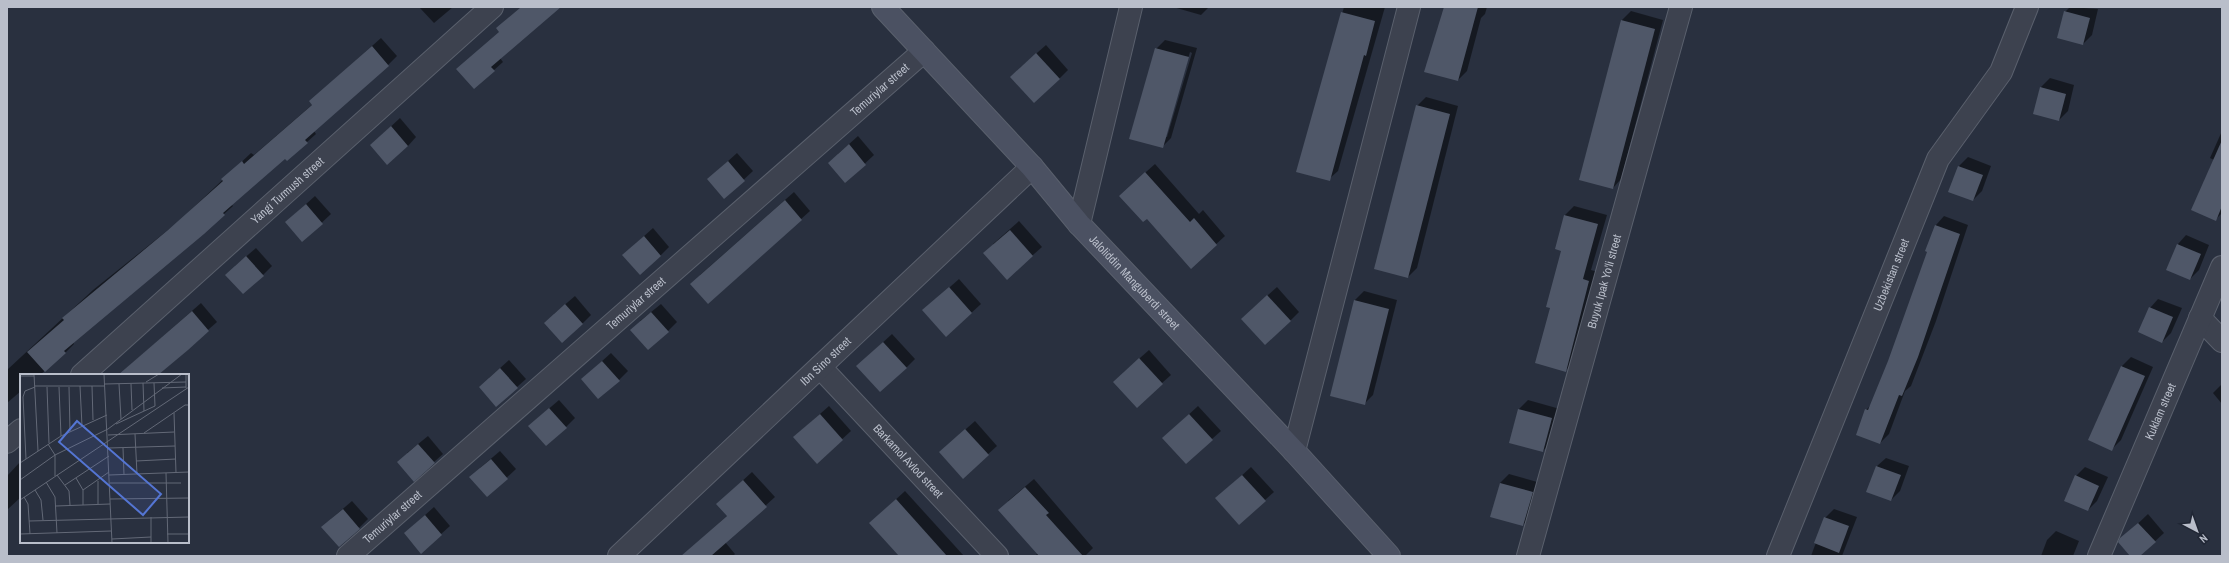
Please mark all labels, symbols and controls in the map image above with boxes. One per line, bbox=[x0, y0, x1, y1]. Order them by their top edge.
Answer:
street label: Temuriylar street bbox=[847, 60, 913, 120]
street label: Yangi Turmush street bbox=[247, 153, 328, 228]
street label: Jaloliddin Manguberdi street bbox=[1086, 232, 1183, 334]
street label: Buyuk Ipak Yo'li street bbox=[1584, 232, 1625, 330]
street label: Uzbekistan street bbox=[1870, 236, 1913, 314]
street label: Temuriylar street bbox=[603, 273, 669, 334]
street label: Ibn Sino street bbox=[797, 333, 855, 389]
inset map bbox=[20, 374, 189, 543]
street label: Kuklam street bbox=[2141, 380, 2180, 442]
street label: Barkamol Avlod street bbox=[870, 421, 947, 502]
street label: Temuriylar street bbox=[359, 487, 425, 547]
north arrow bbox=[2177, 511, 2217, 551]
text: N bbox=[2197, 531, 2211, 546]

